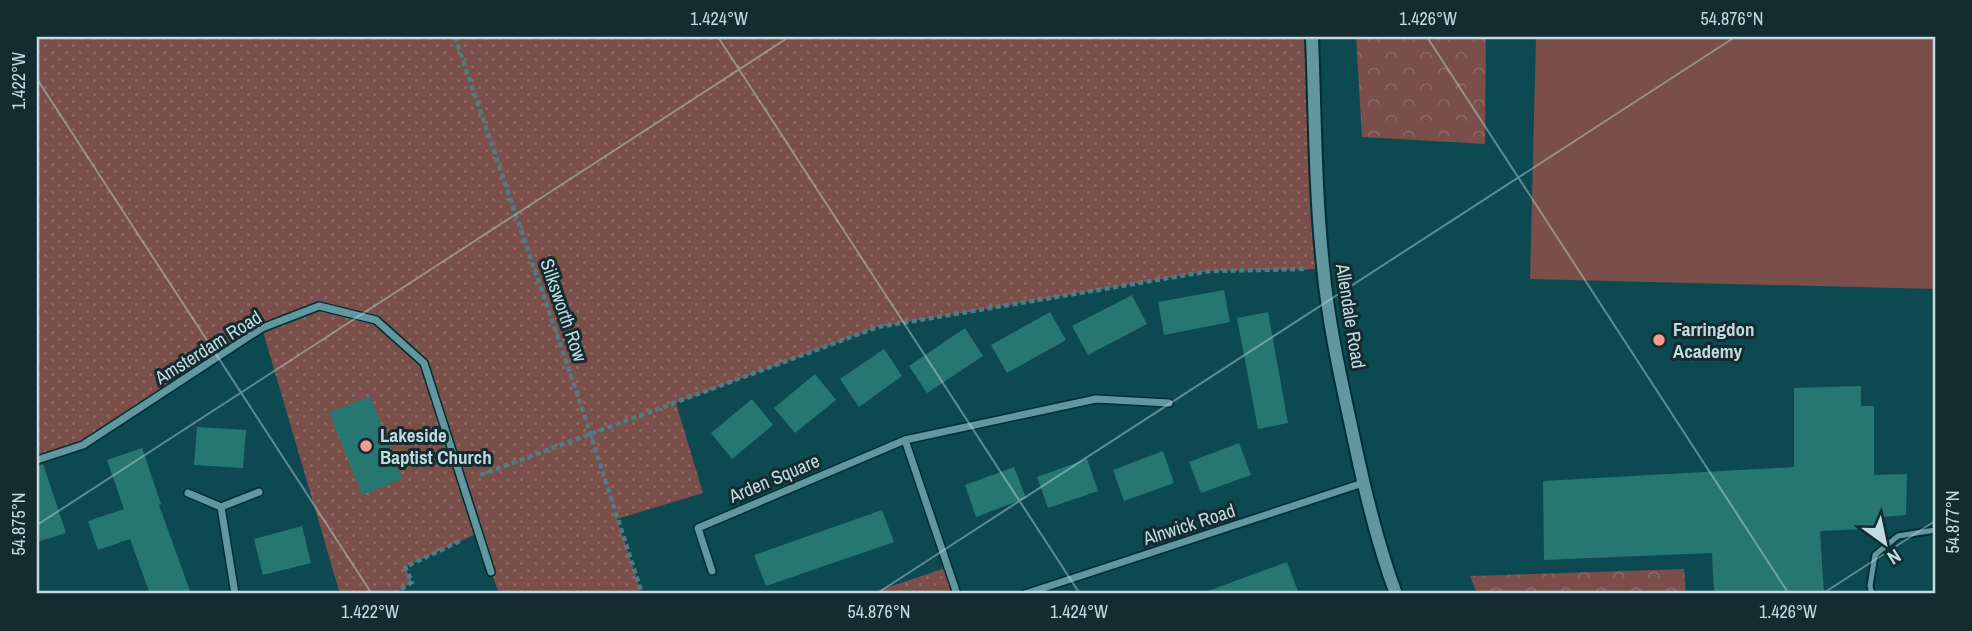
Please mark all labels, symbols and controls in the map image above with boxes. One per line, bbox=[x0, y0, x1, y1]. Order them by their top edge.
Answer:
text: 1.424°W bbox=[690, 6, 748, 31]
text: 1.426°W bbox=[1399, 6, 1457, 31]
text: 54.876°N bbox=[1701, 6, 1764, 31]
text: 1.422°W bbox=[6, 52, 31, 110]
street label: Silksworth Row bbox=[534, 255, 594, 366]
street label: Allendale Road bbox=[1330, 261, 1372, 370]
street label: Amsterdam Road bbox=[149, 304, 266, 391]
place label: Farringdon Academy bbox=[1673, 316, 1754, 364]
marker: Farringdon Academy bbox=[1651, 332, 1667, 348]
place label: Lakeside Baptist Church bbox=[380, 422, 492, 470]
marker: Lakeside Baptist Church bbox=[358, 438, 374, 454]
street label: Arden Square bbox=[724, 447, 823, 509]
text: 54.877°N bbox=[1940, 491, 1965, 554]
text: 54.875°N bbox=[6, 493, 31, 556]
street label: Alnwick Road bbox=[1139, 497, 1238, 551]
north arrow bbox=[1850, 508, 1920, 578]
text: N bbox=[1882, 543, 1906, 571]
text: 1.422°W bbox=[341, 599, 399, 624]
text: 54.876°N bbox=[848, 599, 911, 624]
text: 1.424°W bbox=[1050, 599, 1108, 624]
text: 1.426°W bbox=[1759, 599, 1817, 624]

